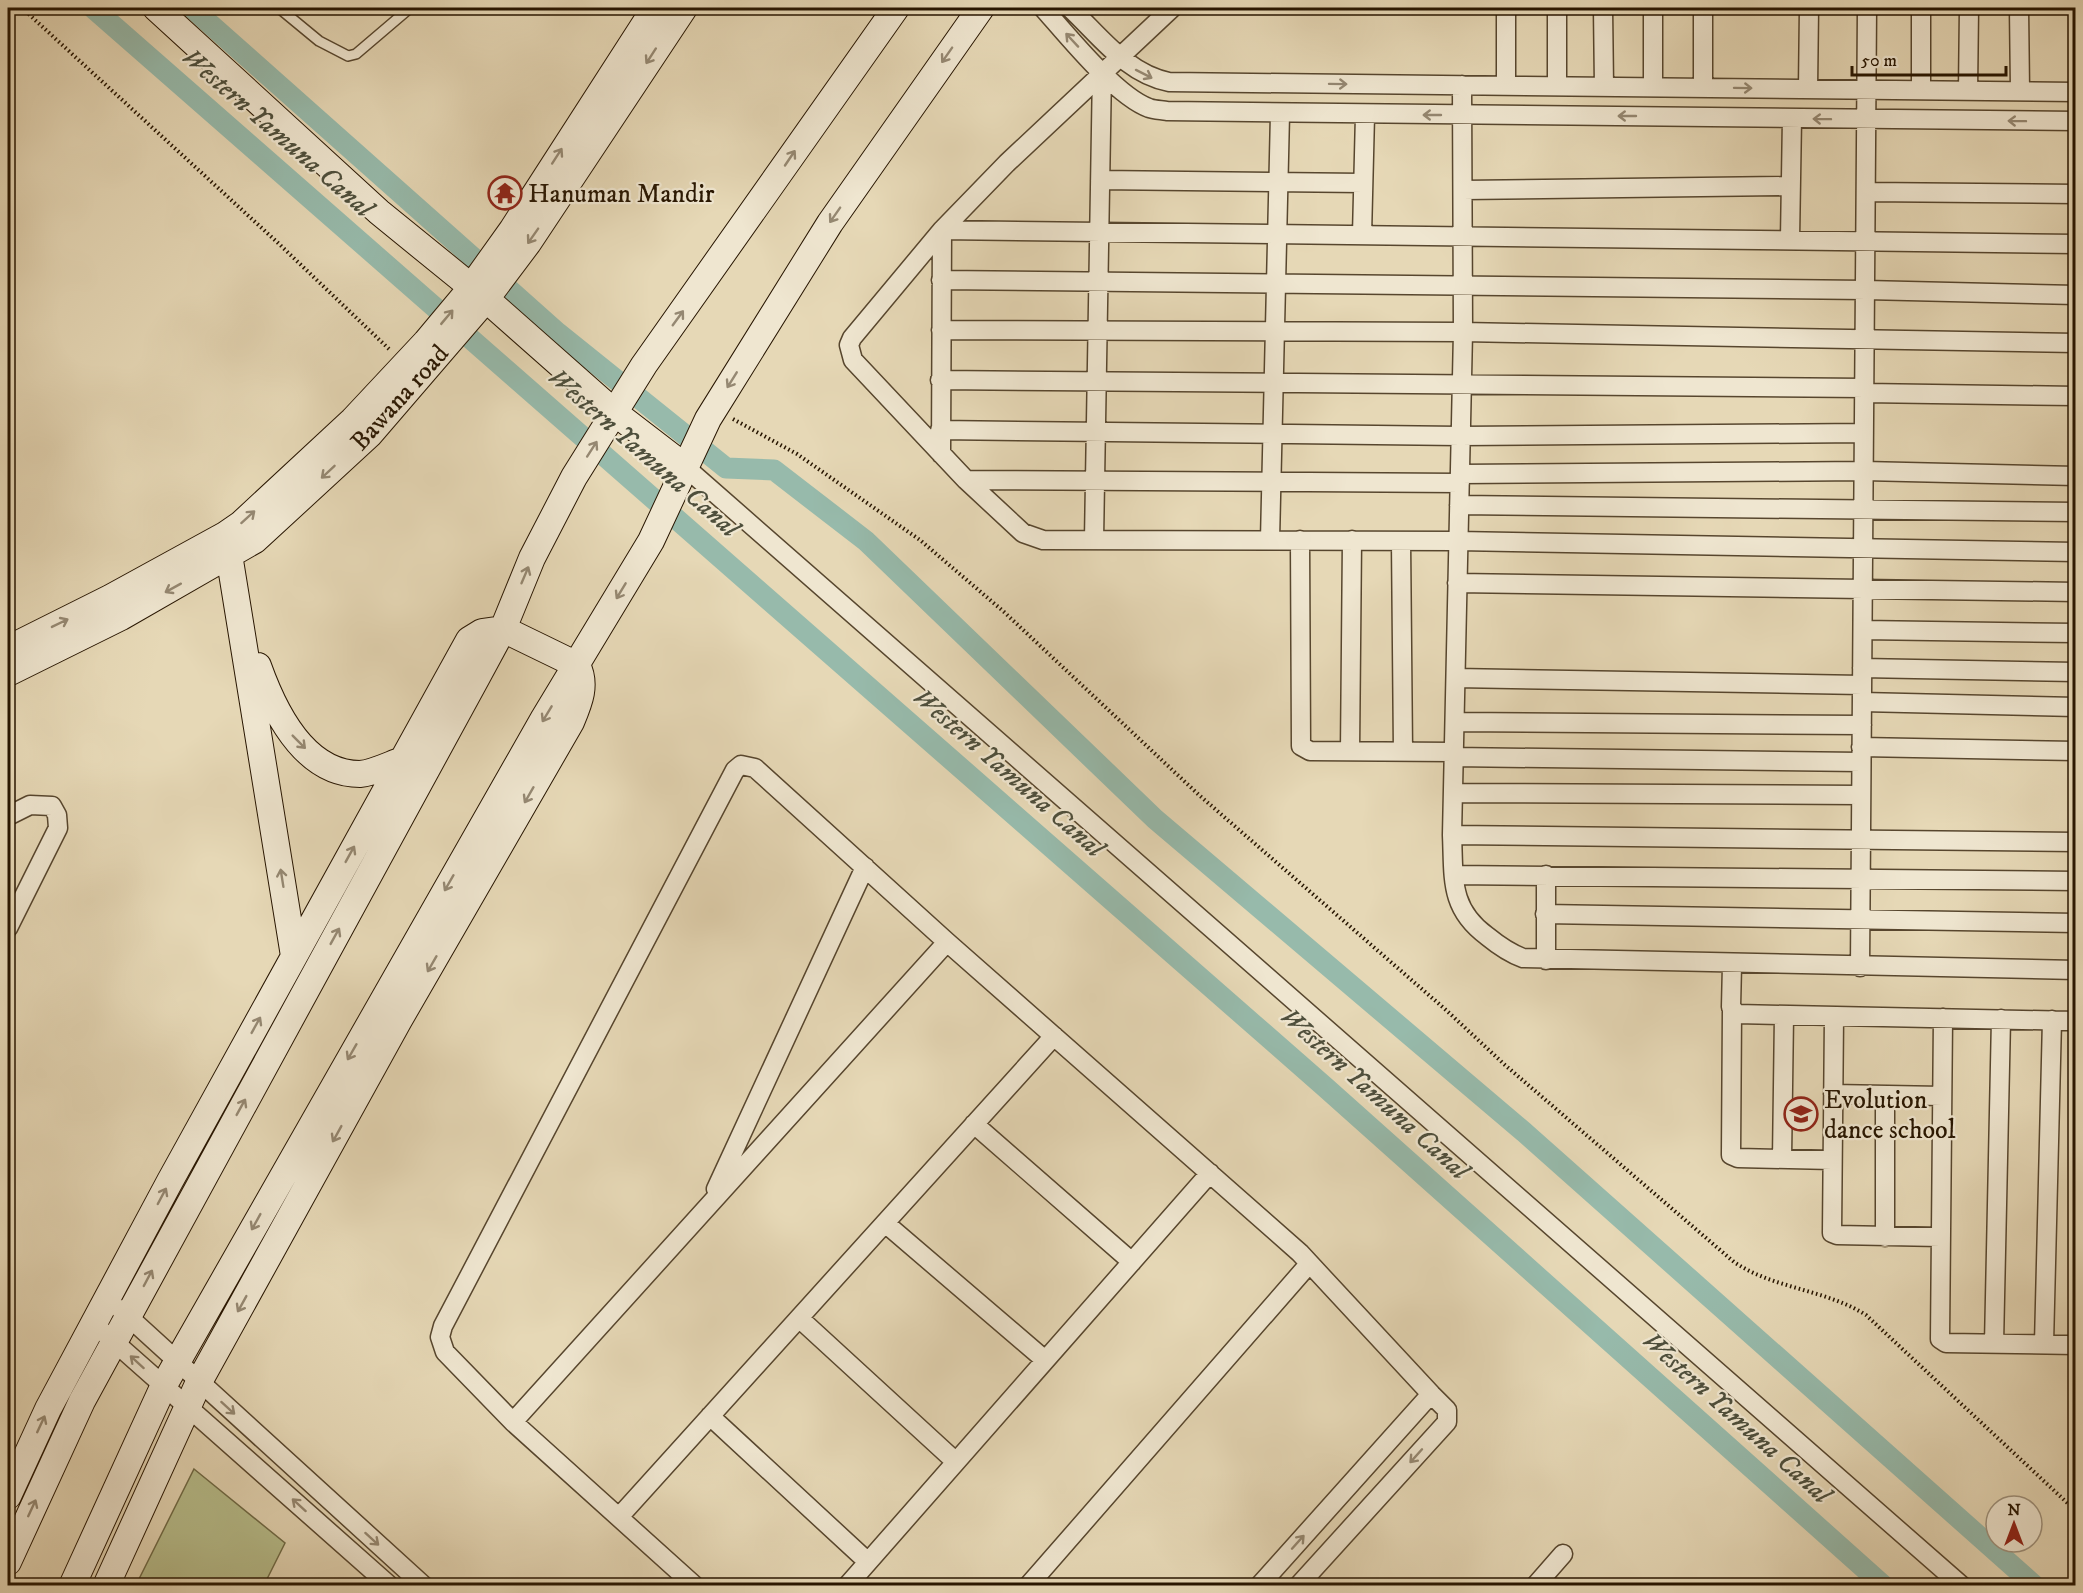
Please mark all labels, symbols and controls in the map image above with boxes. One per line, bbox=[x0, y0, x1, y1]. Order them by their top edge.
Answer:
one-way arrow bbox=[1065, 32, 1079, 47]
scale bar bbox=[1852, 39, 2006, 77]
water label: Western Yamuna Canal bbox=[175, 40, 382, 227]
one-way arrow bbox=[645, 47, 657, 63]
one-way arrow bbox=[941, 47, 953, 63]
text: 50 m bbox=[1861, 50, 1897, 72]
one-way arrow bbox=[1135, 69, 1153, 81]
one-way arrow bbox=[1327, 78, 1347, 90]
one-way arrow bbox=[1732, 82, 1752, 94]
one-way arrow bbox=[1423, 109, 1443, 121]
one-way arrow bbox=[1618, 110, 1638, 122]
one-way arrow bbox=[1813, 113, 1833, 124]
one-way arrow bbox=[2008, 115, 2028, 127]
one-way arrow bbox=[551, 149, 563, 165]
one-way arrow bbox=[784, 150, 796, 167]
temple icon: Hanuman Mandir bbox=[487, 175, 523, 211]
place label: Hanuman Mandir bbox=[528, 178, 715, 211]
one-way arrow bbox=[829, 206, 841, 223]
one-way arrow bbox=[526, 228, 539, 244]
one-way arrow bbox=[440, 309, 453, 325]
one-way arrow bbox=[672, 310, 684, 326]
street label: Bawana road bbox=[344, 338, 456, 458]
water label: Western Yamuna Canal bbox=[541, 360, 748, 547]
one-way arrow bbox=[726, 371, 738, 388]
one-way arrow bbox=[586, 441, 598, 458]
one-way arrow bbox=[321, 465, 336, 479]
one-way arrow bbox=[240, 510, 255, 524]
one-way arrow bbox=[520, 566, 531, 584]
one-way arrow bbox=[165, 582, 182, 594]
one-way arrow bbox=[615, 582, 627, 599]
one-way arrow bbox=[50, 617, 68, 628]
water label: Western Yamuna Canal bbox=[906, 680, 1113, 867]
one-way arrow bbox=[540, 705, 552, 722]
one-way arrow bbox=[292, 735, 307, 749]
one-way arrow bbox=[523, 785, 534, 803]
one-way arrow bbox=[344, 846, 356, 863]
one-way arrow bbox=[276, 869, 287, 888]
one-way arrow bbox=[443, 874, 455, 891]
one-way arrow bbox=[329, 928, 341, 945]
one-way arrow bbox=[426, 954, 437, 972]
water label: Western Yamuna Canal bbox=[1273, 1000, 1478, 1189]
one-way arrow bbox=[250, 1017, 262, 1034]
one-way arrow bbox=[346, 1043, 358, 1060]
place label: Evolution dance school bbox=[1824, 1084, 1956, 1147]
school or university icon: Evolution dance school bbox=[1783, 1096, 1819, 1132]
one-way arrow bbox=[235, 1099, 247, 1116]
one-way arrow bbox=[330, 1125, 342, 1142]
one-way arrow bbox=[156, 1188, 168, 1205]
one-way arrow bbox=[250, 1213, 262, 1230]
one-way arrow bbox=[142, 1270, 154, 1287]
one-way arrow bbox=[236, 1295, 247, 1313]
water label: Western Yamuna Canal bbox=[1635, 1324, 1840, 1513]
one-way arrow bbox=[130, 1355, 146, 1369]
one-way arrow bbox=[220, 1401, 235, 1415]
one-way arrow bbox=[36, 1415, 48, 1433]
one-way arrow bbox=[1409, 1448, 1424, 1463]
north arrow bbox=[1984, 1494, 2044, 1554]
one-way arrow bbox=[292, 1498, 307, 1512]
one-way arrow bbox=[27, 1500, 38, 1518]
text: N bbox=[2007, 1500, 2021, 1520]
one-way arrow bbox=[365, 1532, 380, 1546]
one-way arrow bbox=[1291, 1535, 1305, 1550]

